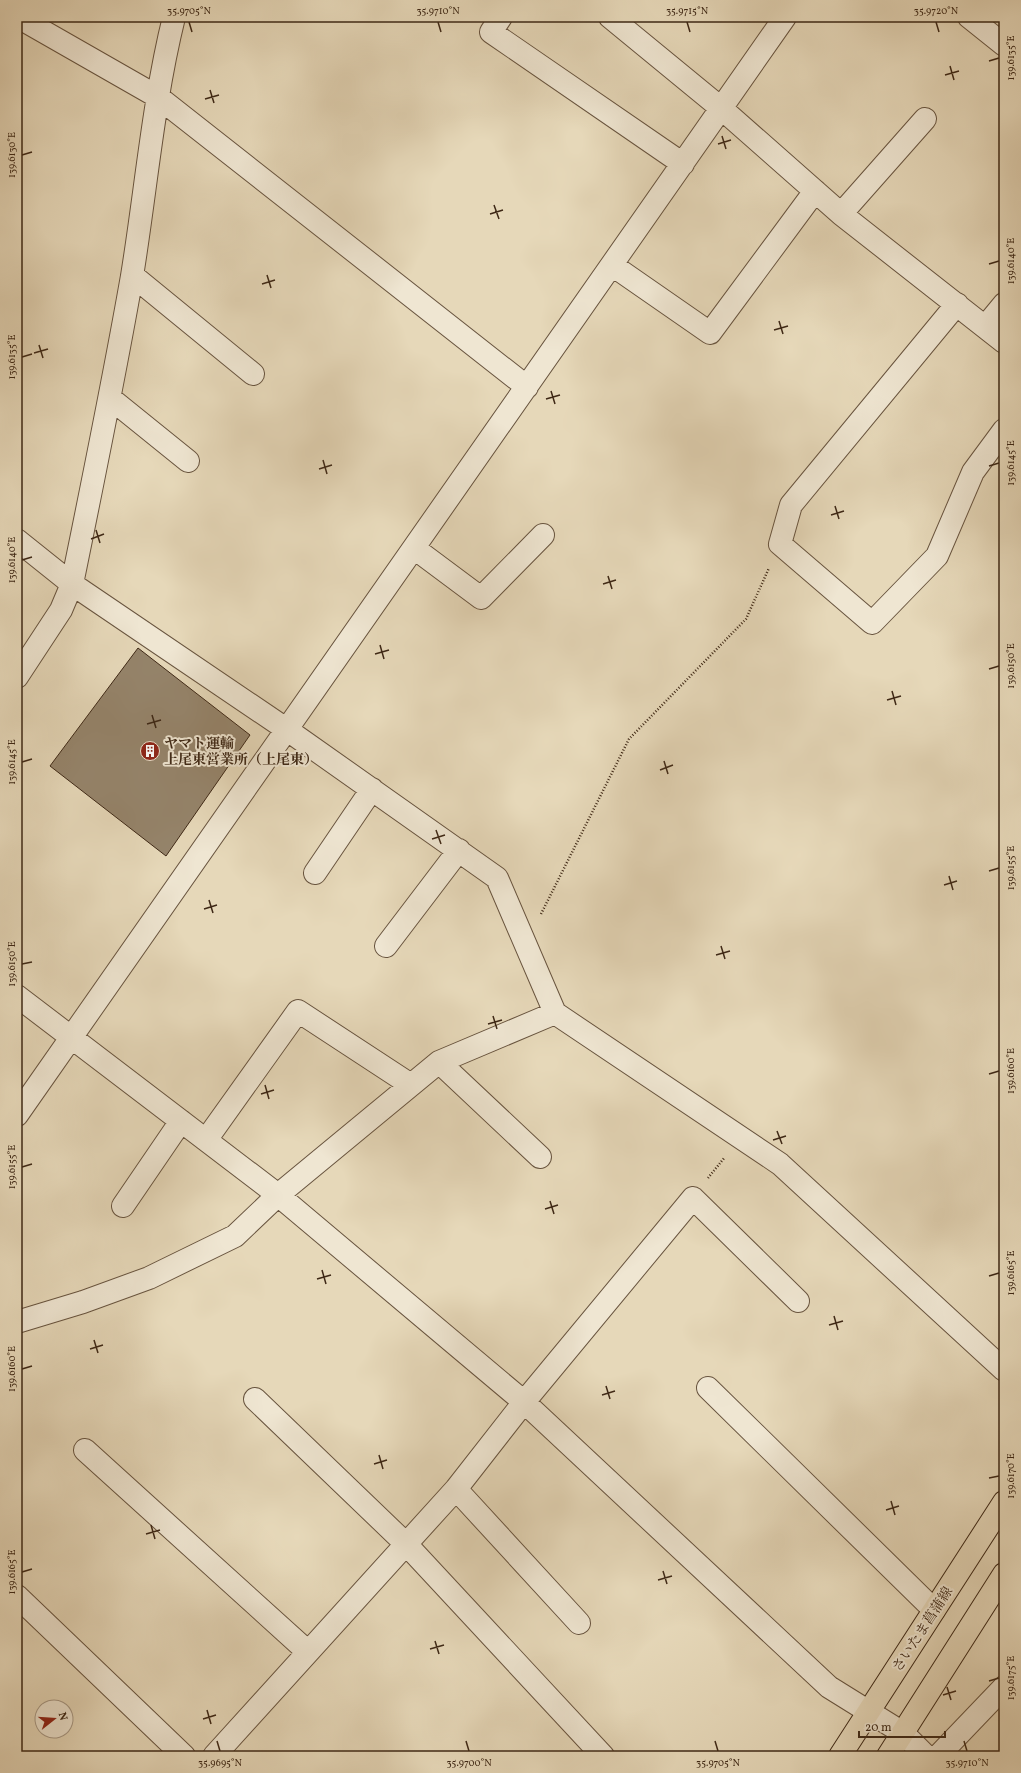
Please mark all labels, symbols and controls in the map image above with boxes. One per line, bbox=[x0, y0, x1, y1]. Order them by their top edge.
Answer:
text: 35.9705°N bbox=[167, 4, 211, 18]
text: 35.9710°N bbox=[416, 4, 460, 18]
text: 35.9715°N bbox=[666, 4, 709, 18]
text: 35.9720°N bbox=[914, 4, 959, 18]
text: 139.6135°E bbox=[1004, 36, 1018, 81]
text: 139.6130°E bbox=[5, 132, 19, 178]
text: 139.6140°E bbox=[1004, 238, 1018, 284]
text: 139.6135°E bbox=[5, 335, 19, 380]
text: 139.6145°E bbox=[1004, 440, 1018, 486]
text: 139.6140°E bbox=[5, 537, 19, 583]
text: 139.6150°E bbox=[1004, 643, 1018, 689]
place label: ヤマト運輸 上尾東営業所（上尾東） bbox=[164, 735, 318, 770]
text: 139.6145°E bbox=[5, 739, 19, 785]
building icon: ヤマト運輸 上尾東営業所（上尾東） bbox=[139, 740, 161, 762]
text: 139.6155°E bbox=[1004, 846, 1018, 890]
text: 139.6150°E bbox=[5, 941, 19, 987]
text: 139.6160°E bbox=[1004, 1048, 1018, 1094]
text: 139.6155°E bbox=[5, 1145, 19, 1189]
text: 139.6165°E bbox=[1004, 1251, 1018, 1295]
text: 139.6160°E bbox=[5, 1346, 19, 1392]
text: 139.6170°E bbox=[1004, 1453, 1018, 1499]
text: 139.6165°E bbox=[5, 1550, 19, 1594]
street label: さいたま菖蒲線 bbox=[889, 1584, 958, 1676]
text: 139.6175°E bbox=[1004, 1656, 1018, 1700]
north arrow bbox=[34, 1699, 74, 1739]
text: N bbox=[54, 1710, 70, 1723]
scale bar bbox=[859, 1713, 945, 1739]
text: 20 m bbox=[865, 1720, 892, 1736]
text: 35.9695°N bbox=[198, 1756, 243, 1770]
text: 35.9700°N bbox=[446, 1756, 492, 1770]
text: 35.9705°N bbox=[696, 1756, 740, 1770]
text: 35.9710°N bbox=[945, 1756, 989, 1770]

